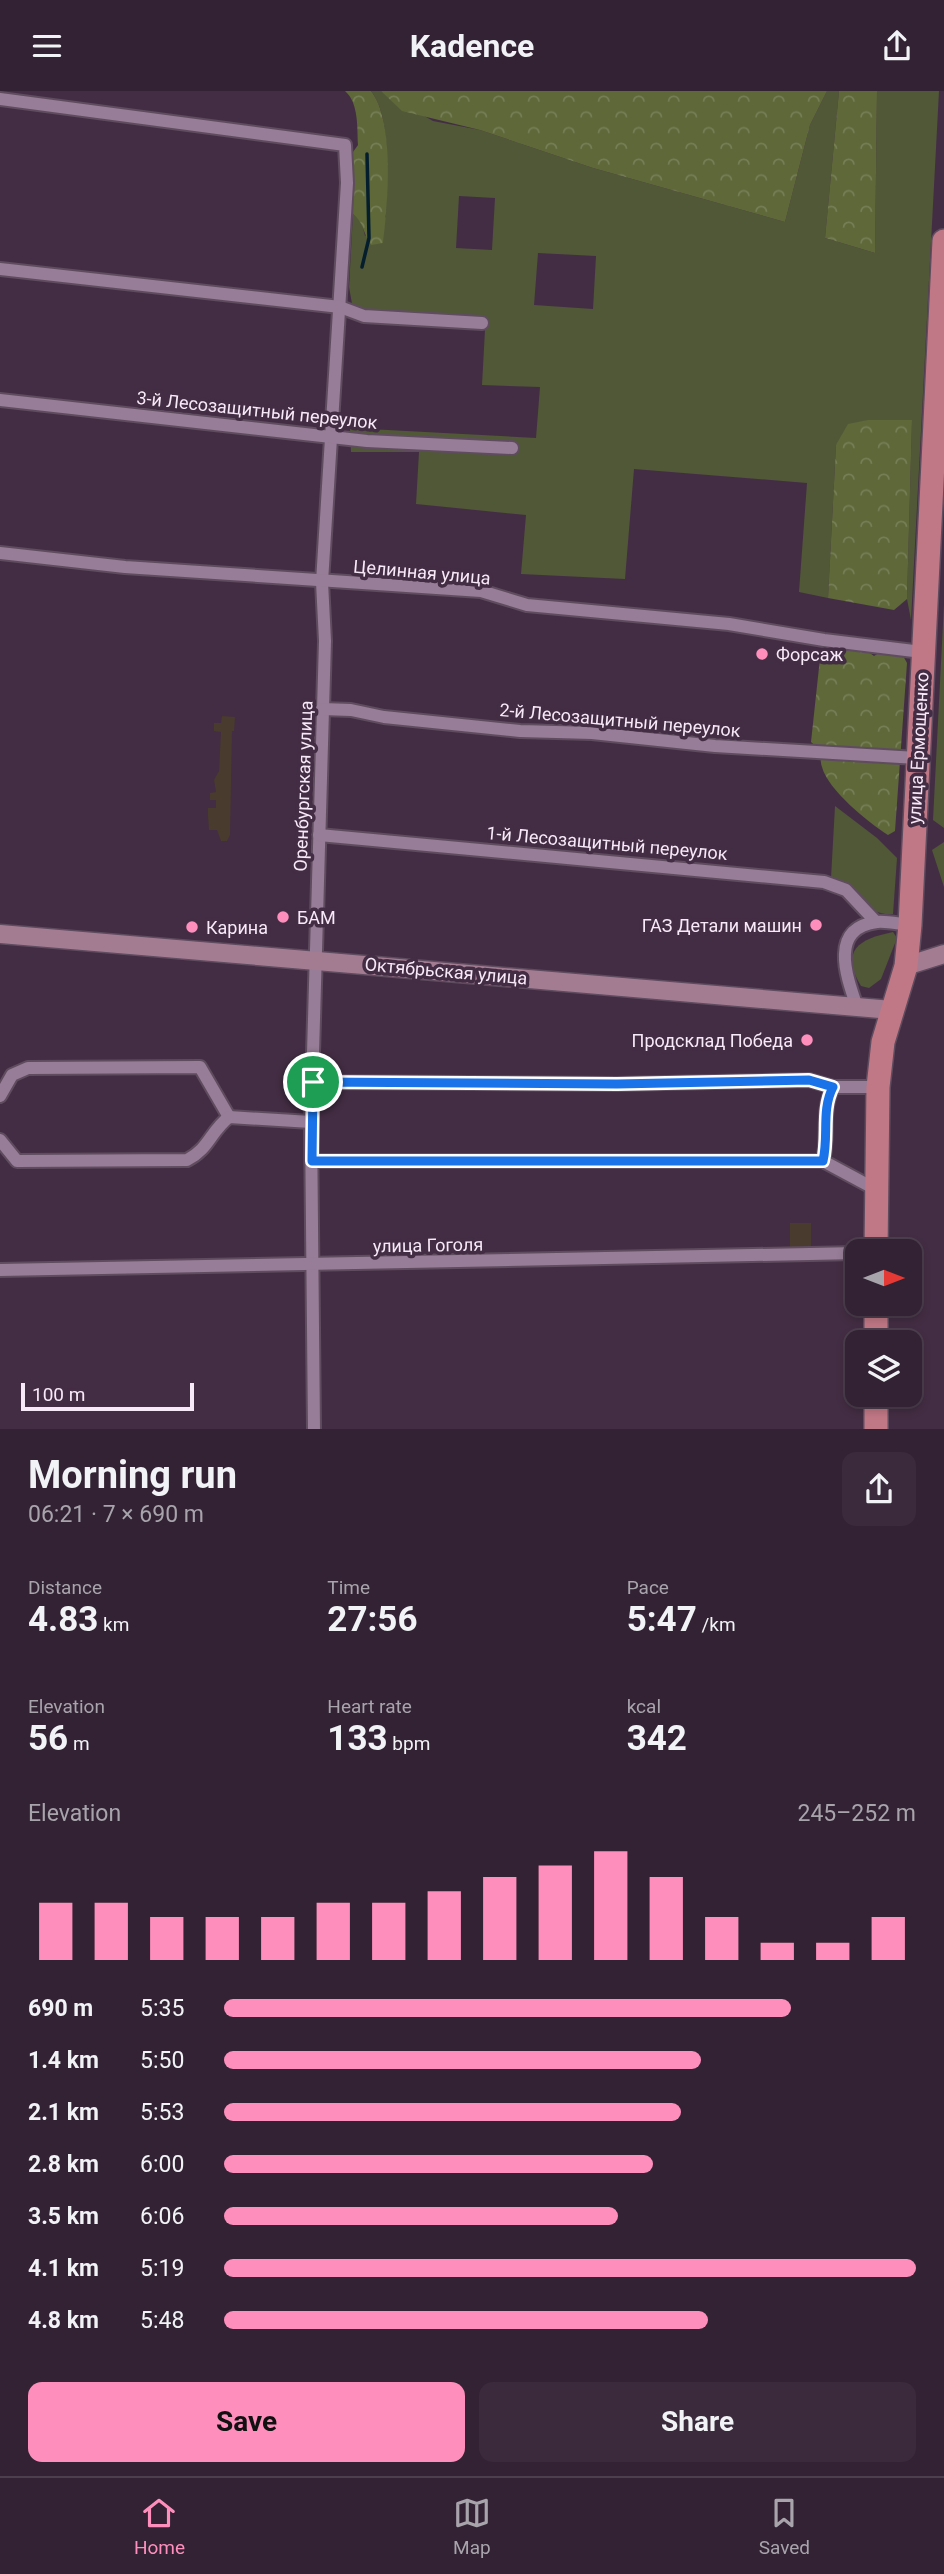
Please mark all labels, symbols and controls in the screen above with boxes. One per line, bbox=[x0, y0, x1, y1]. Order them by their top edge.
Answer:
icon: menu bbox=[28, 27, 66, 65]
text: Kadence bbox=[410, 27, 534, 65]
icon: share bbox=[878, 27, 916, 65]
street label: 3-й Лесозащитный переулок bbox=[136, 387, 379, 433]
street label: Целинная улица bbox=[352, 556, 492, 588]
place label: Форсаж bbox=[776, 644, 843, 665]
marker: Форсаж bbox=[754, 646, 770, 662]
street label: улица Ермощенко bbox=[904, 671, 932, 825]
street label: 2-й Лесозащитный переулок bbox=[499, 699, 742, 741]
street label: Оренбургская улица bbox=[290, 700, 316, 872]
street label: 1-й Лесозащитный переулок bbox=[486, 822, 729, 864]
place label: БАМ bbox=[297, 907, 336, 928]
marker: БАМ bbox=[275, 909, 291, 925]
place label: ГАЗ Детали машин bbox=[642, 915, 802, 936]
place label: Карина bbox=[206, 917, 268, 938]
marker: ГАЗ Детали машин bbox=[808, 917, 824, 933]
marker: Карина bbox=[184, 919, 200, 935]
street label: Октябрьская улица bbox=[364, 953, 528, 989]
place label: Продсклад Победа bbox=[632, 1030, 793, 1051]
marker: Продсклад Победа bbox=[799, 1032, 815, 1048]
pin bbox=[283, 1052, 343, 1112]
icon: arrive bbox=[294, 1063, 332, 1101]
street label: улица Гоголя bbox=[373, 1234, 483, 1256]
north arrow bbox=[845, 1239, 922, 1316]
map controls bbox=[845, 1239, 922, 1407]
button: layers bbox=[845, 1330, 922, 1407]
scale bar bbox=[21, 1381, 194, 1412]
text: 100 m bbox=[32, 1383, 85, 1406]
button: share bbox=[842, 1452, 916, 1526]
text: Morning run bbox=[28, 1453, 237, 1497]
text: 06:21 · 7 × 690 m bbox=[28, 1501, 204, 1528]
text: Distance bbox=[28, 1576, 102, 1599]
text: Time bbox=[327, 1576, 370, 1599]
text: Pace bbox=[627, 1576, 669, 1599]
text: 4.83 bbox=[28, 1599, 98, 1640]
text: 27:56 bbox=[327, 1599, 418, 1640]
text: 5:47 bbox=[627, 1599, 697, 1640]
text: km bbox=[98, 1613, 129, 1636]
text: /km bbox=[697, 1613, 736, 1636]
text: Elevation bbox=[28, 1695, 105, 1718]
text: Heart rate bbox=[327, 1695, 412, 1718]
text: kcal bbox=[627, 1695, 661, 1718]
text: 56 bbox=[28, 1718, 68, 1759]
text: 133 bbox=[327, 1718, 388, 1759]
text: 342 bbox=[627, 1718, 687, 1759]
text: m bbox=[68, 1732, 90, 1755]
text: bpm bbox=[388, 1732, 430, 1755]
text: Elevation bbox=[28, 1800, 121, 1827]
text: 245–252 m bbox=[797, 1800, 916, 1827]
text: 690 m bbox=[28, 1995, 93, 2022]
text: 5:35 bbox=[140, 1995, 184, 2022]
text: 1.4 km bbox=[28, 2047, 99, 2074]
text: 5:50 bbox=[140, 2047, 184, 2074]
text: 2.1 km bbox=[28, 2099, 99, 2126]
text: 5:53 bbox=[140, 2099, 184, 2126]
text: 2.8 km bbox=[28, 2151, 99, 2178]
text: 6:00 bbox=[140, 2151, 184, 2178]
text: 3.5 km bbox=[28, 2203, 99, 2230]
text: 6:06 bbox=[140, 2203, 184, 2230]
text: 4.1 km bbox=[28, 2255, 99, 2282]
text: 5:19 bbox=[140, 2255, 184, 2282]
text: 4.8 km bbox=[28, 2307, 99, 2334]
text: 5:48 bbox=[140, 2307, 184, 2334]
button: Save bbox=[28, 2382, 465, 2462]
button: Share bbox=[479, 2382, 916, 2462]
tab: Home bbox=[134, 2494, 185, 2559]
tab: Map bbox=[453, 2494, 491, 2559]
tab: Saved bbox=[759, 2494, 810, 2559]

